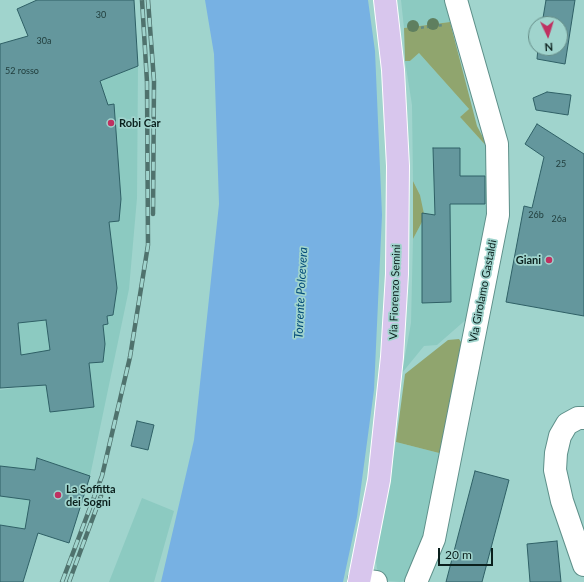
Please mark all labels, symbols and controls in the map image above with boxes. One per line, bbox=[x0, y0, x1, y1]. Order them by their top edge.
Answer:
house number: 30 bbox=[96, 10, 106, 20]
north arrow bbox=[528, 16, 568, 56]
house number: 30a bbox=[37, 36, 51, 46]
text: N bbox=[544, 41, 553, 54]
house number: 52 rosso bbox=[5, 66, 39, 76]
place label: Robi Car bbox=[119, 116, 161, 130]
marker: Robi Car bbox=[106, 118, 116, 128]
house number: 25 bbox=[556, 159, 566, 169]
house number: 26b bbox=[528, 210, 544, 220]
house number: 26a bbox=[552, 214, 566, 224]
street label: Via Girolamo Gastaldi bbox=[467, 239, 499, 343]
street label: Via Fiorenzo Semini bbox=[387, 244, 403, 340]
water label: Torrente Polcevera bbox=[291, 247, 311, 339]
place label: Giani bbox=[516, 253, 541, 267]
marker: Giani bbox=[544, 255, 554, 265]
place label: La Soffitta dei Sogni bbox=[66, 482, 116, 508]
marker: La Soffitta dei Sogni bbox=[53, 490, 63, 500]
scale bar bbox=[440, 540, 495, 566]
text: 20 m bbox=[445, 547, 472, 562]

